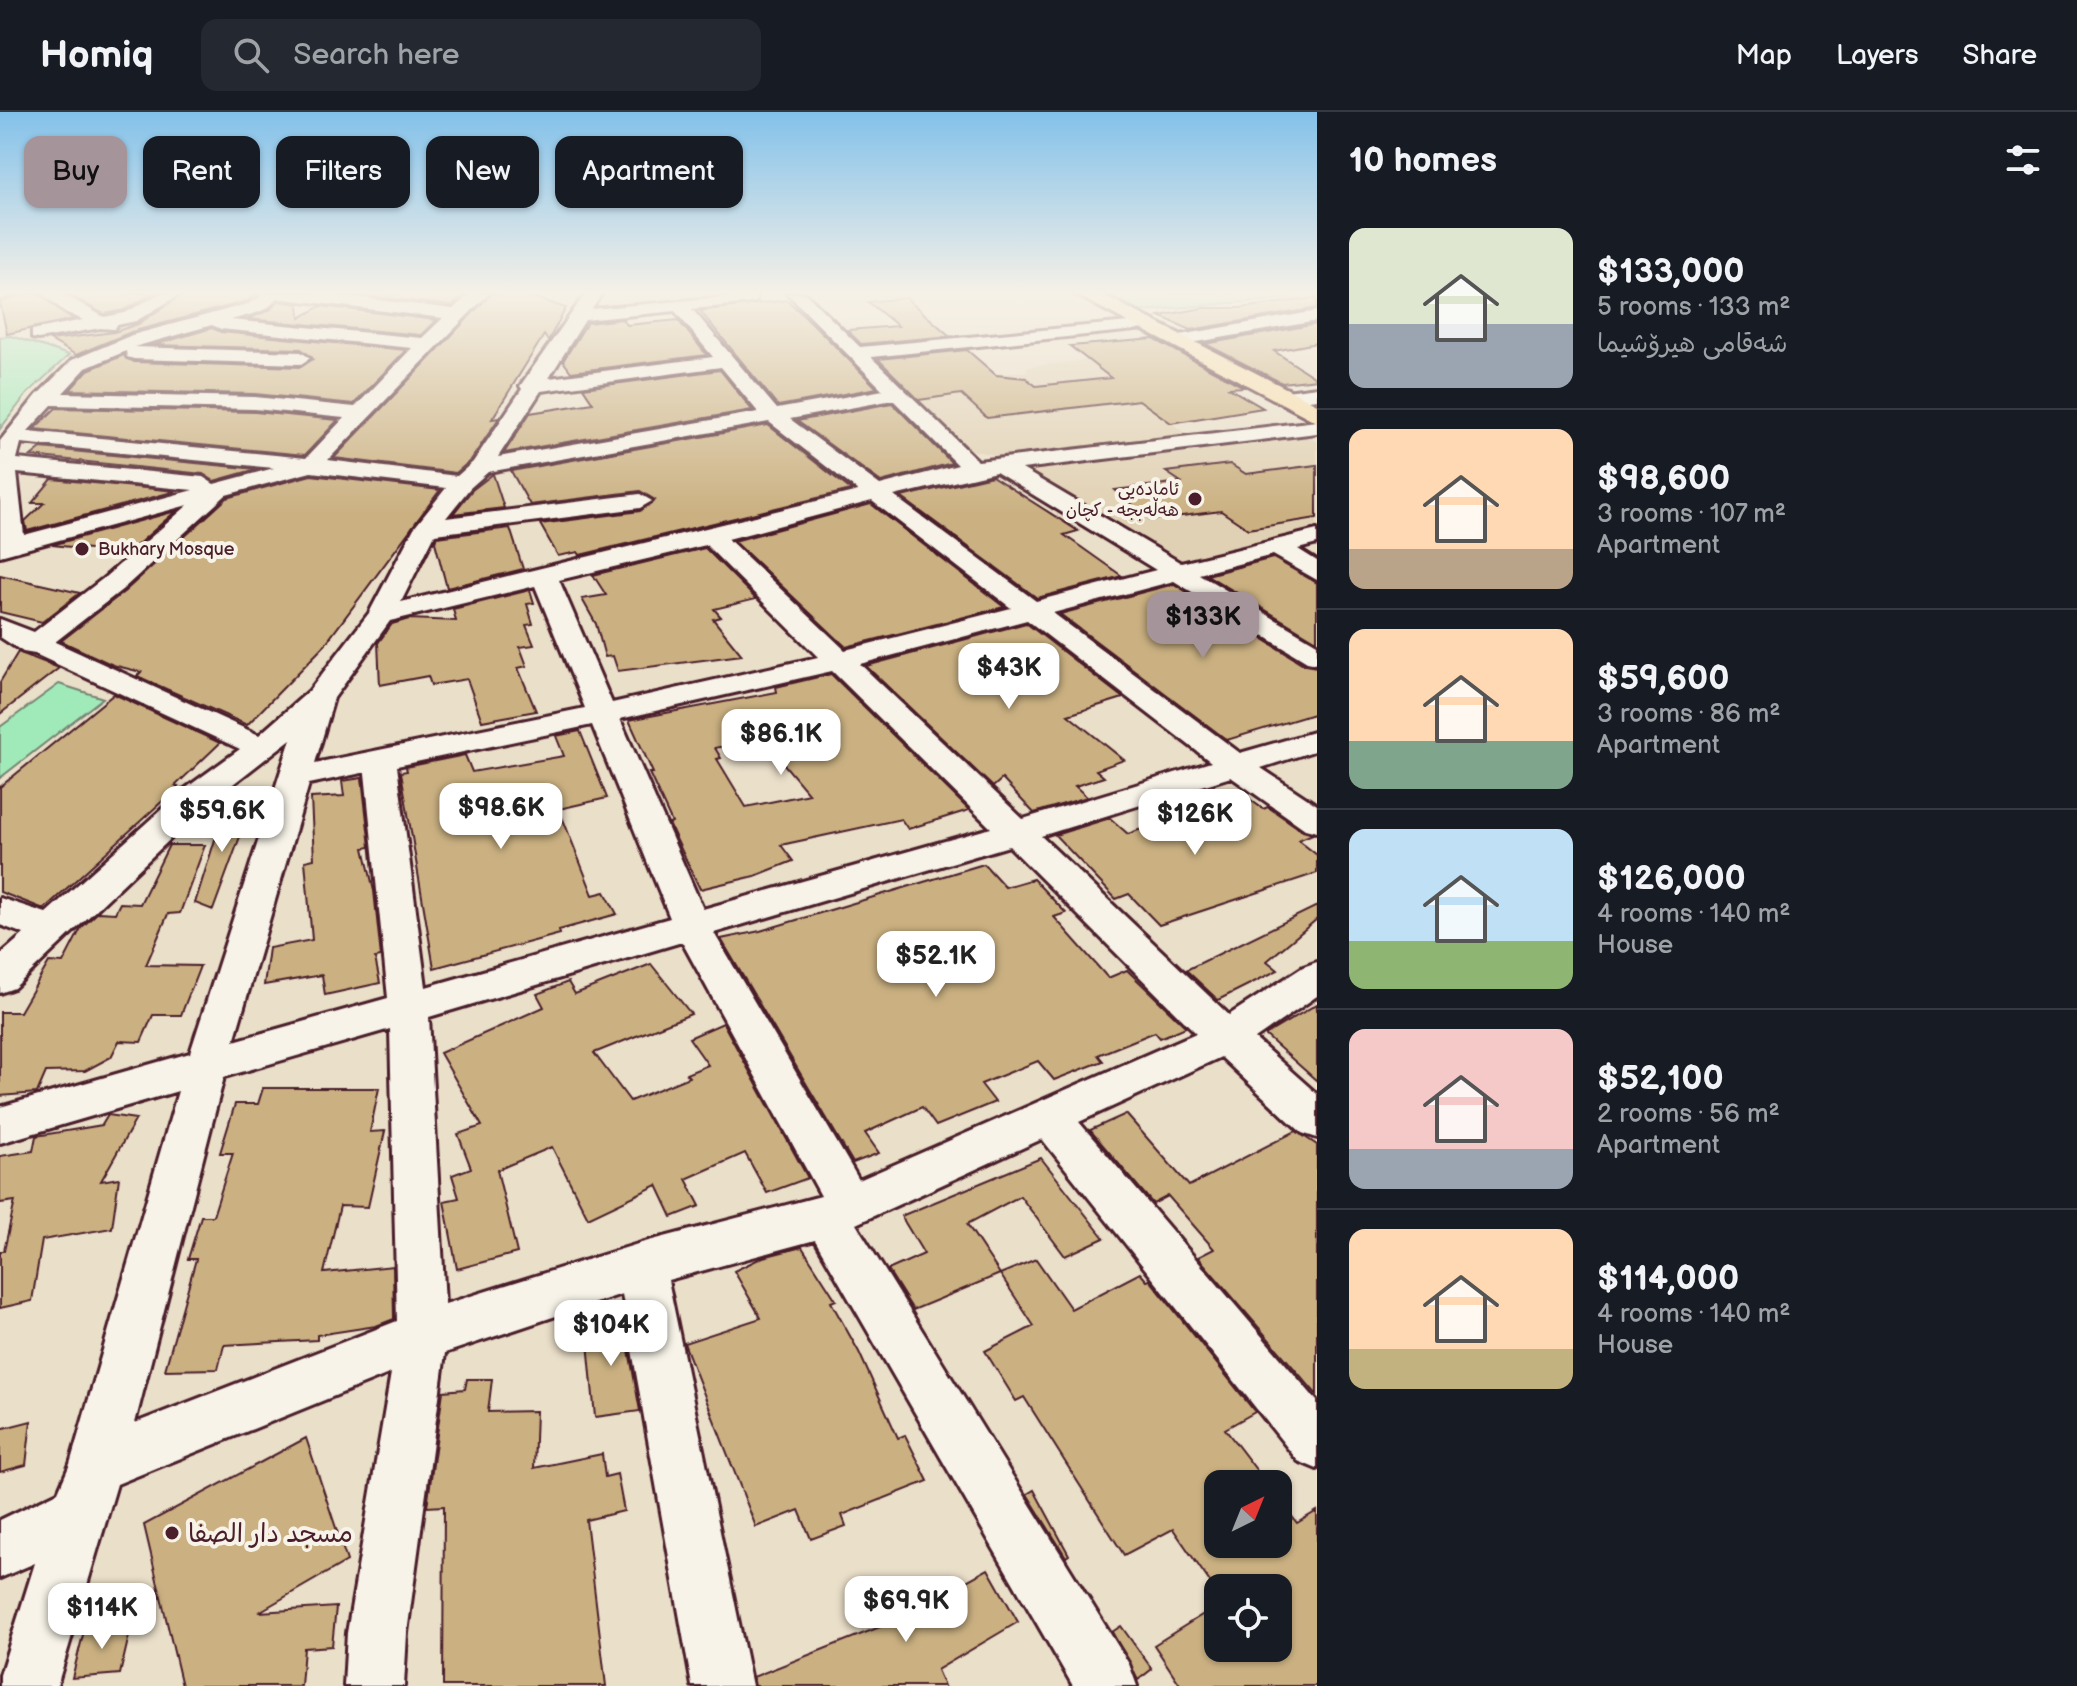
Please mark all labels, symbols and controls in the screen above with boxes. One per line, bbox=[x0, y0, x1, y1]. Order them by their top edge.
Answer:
search box bbox=[201, 19, 761, 91]
text: Homiq bbox=[40, 33, 153, 78]
icon: search bbox=[229, 33, 273, 77]
text: Search here bbox=[293, 37, 460, 73]
text: Map bbox=[1736, 39, 1792, 72]
text: Layers bbox=[1836, 39, 1919, 72]
text: Share bbox=[1963, 39, 2037, 72]
chip: Buy bbox=[24, 136, 127, 208]
chip: Rent bbox=[143, 136, 260, 208]
chip: Filters bbox=[276, 136, 410, 208]
chip: New bbox=[426, 136, 539, 208]
chip: Apartment bbox=[555, 136, 743, 208]
icon: filters bbox=[2001, 138, 2045, 182]
text: 10 homes bbox=[1349, 140, 1497, 181]
text: $133,000 bbox=[1597, 251, 1745, 292]
icon: home bbox=[1413, 260, 1509, 356]
text: 5 rooms · 133 m² bbox=[1597, 292, 1790, 323]
text: شەقامی هیرۆشیما bbox=[1597, 329, 1788, 360]
text: $98,600 bbox=[1597, 458, 1730, 499]
icon: home bbox=[1413, 461, 1509, 557]
place label: ئامادەیی هەڵەبجە - کچان bbox=[1066, 479, 1179, 522]
marker: ئامادەیی هەڵەبجە - کچان bbox=[1186, 490, 1204, 508]
text: 3 rooms · 107 m² bbox=[1597, 499, 1786, 530]
text: Apartment bbox=[1597, 530, 1720, 561]
place label: Bukhary Mosque bbox=[98, 539, 235, 560]
marker: Bukhary Mosque bbox=[73, 540, 91, 558]
pin: $133K bbox=[1147, 592, 1259, 660]
text: $133K bbox=[1165, 602, 1241, 633]
pin: $43K bbox=[962, 643, 1056, 711]
text: $43K bbox=[976, 653, 1042, 684]
text: $59,600 bbox=[1597, 658, 1729, 699]
icon: home bbox=[1413, 661, 1509, 757]
text: 3 rooms · 86 m² bbox=[1597, 699, 1781, 730]
pin: $86.1K bbox=[716, 709, 846, 777]
text: $86.1K bbox=[740, 719, 822, 750]
text: Apartment bbox=[1597, 730, 1720, 761]
pin: $98.6K bbox=[436, 783, 566, 851]
pin: $59.6K bbox=[157, 786, 287, 854]
pin: $126K bbox=[1139, 789, 1251, 857]
text: $98.6K bbox=[457, 793, 545, 824]
text: $59.6K bbox=[179, 796, 265, 827]
text: $126K bbox=[1156, 799, 1234, 830]
text: $126,000 bbox=[1597, 858, 1746, 899]
icon: home bbox=[1413, 861, 1509, 957]
text: 4 rooms · 140 m² bbox=[1597, 899, 1791, 930]
text: House bbox=[1597, 930, 1673, 961]
pin: $52.1K bbox=[871, 931, 1001, 999]
text: $52.1K bbox=[895, 941, 977, 972]
text: $52,100 bbox=[1597, 1058, 1724, 1099]
icon: home bbox=[1413, 1061, 1509, 1157]
text: 2 rooms · 56 m² bbox=[1597, 1099, 1780, 1130]
text: Apartment bbox=[1597, 1130, 1720, 1161]
text: $114,000 bbox=[1597, 1258, 1739, 1299]
icon: home bbox=[1413, 1261, 1509, 1357]
text: 4 rooms · 140 m² bbox=[1597, 1299, 1791, 1330]
pin: $104K bbox=[555, 1300, 667, 1368]
text: $104K bbox=[572, 1310, 650, 1341]
text: House bbox=[1597, 1330, 1673, 1361]
north arrow bbox=[1204, 1470, 1292, 1558]
map controls bbox=[1204, 1470, 1292, 1662]
place label: مسجد دار الصفا bbox=[188, 1519, 353, 1550]
marker: مسجد دار الصفا bbox=[163, 1524, 181, 1542]
button: locate bbox=[1204, 1574, 1292, 1662]
pin: $69.9K bbox=[841, 1576, 971, 1644]
pin: $114K bbox=[46, 1583, 158, 1651]
text: $69.9K bbox=[863, 1586, 949, 1617]
text: $114K bbox=[66, 1593, 138, 1624]

